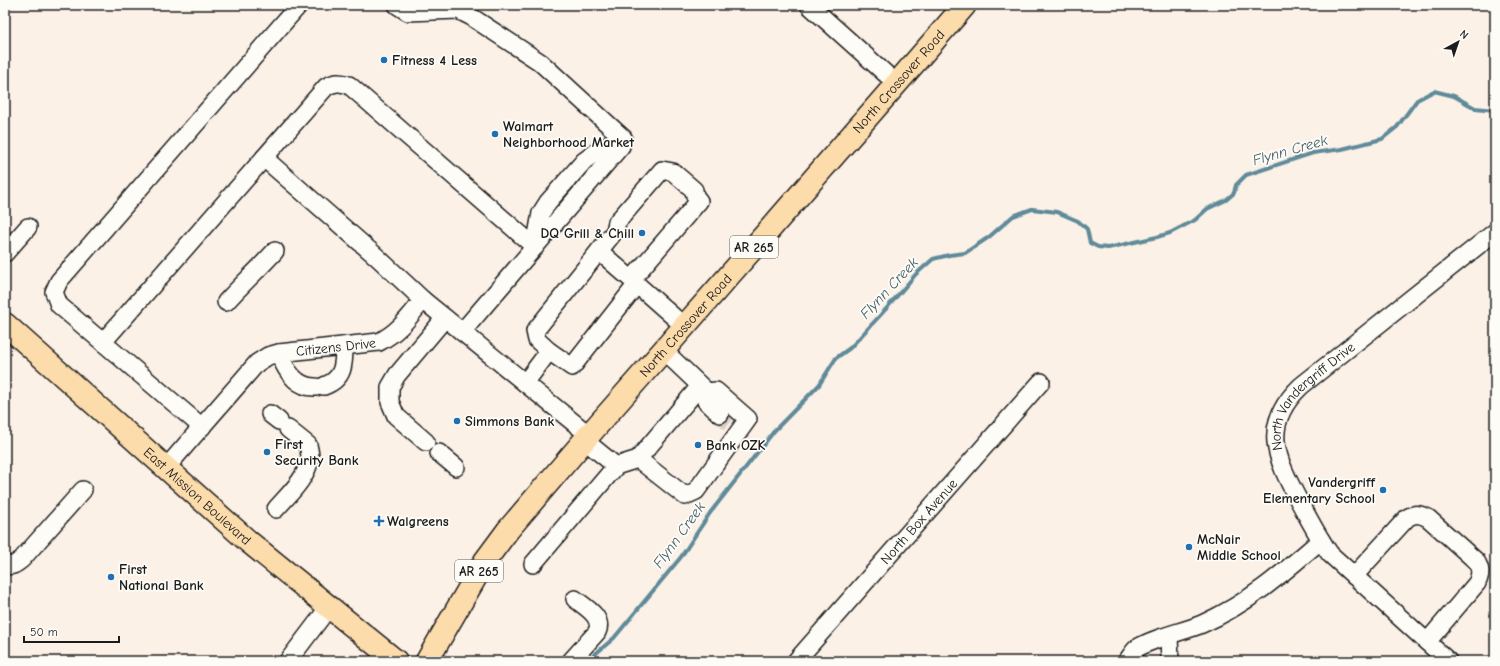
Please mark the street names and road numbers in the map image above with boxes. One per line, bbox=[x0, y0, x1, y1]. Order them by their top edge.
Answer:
street label: North Crossover Road bbox=[849, 26, 948, 137]
road number: AR 265 bbox=[730, 236, 778, 258]
street label: North Crossover Road bbox=[636, 270, 735, 380]
street label: Citizens Drive bbox=[295, 334, 377, 360]
street label: North Vandergriff Drive bbox=[1267, 338, 1358, 452]
street label: East Mission Boulevard bbox=[140, 443, 255, 548]
street label: North Box Avenue bbox=[877, 475, 961, 567]
road number: AR 265 bbox=[455, 560, 503, 582]

